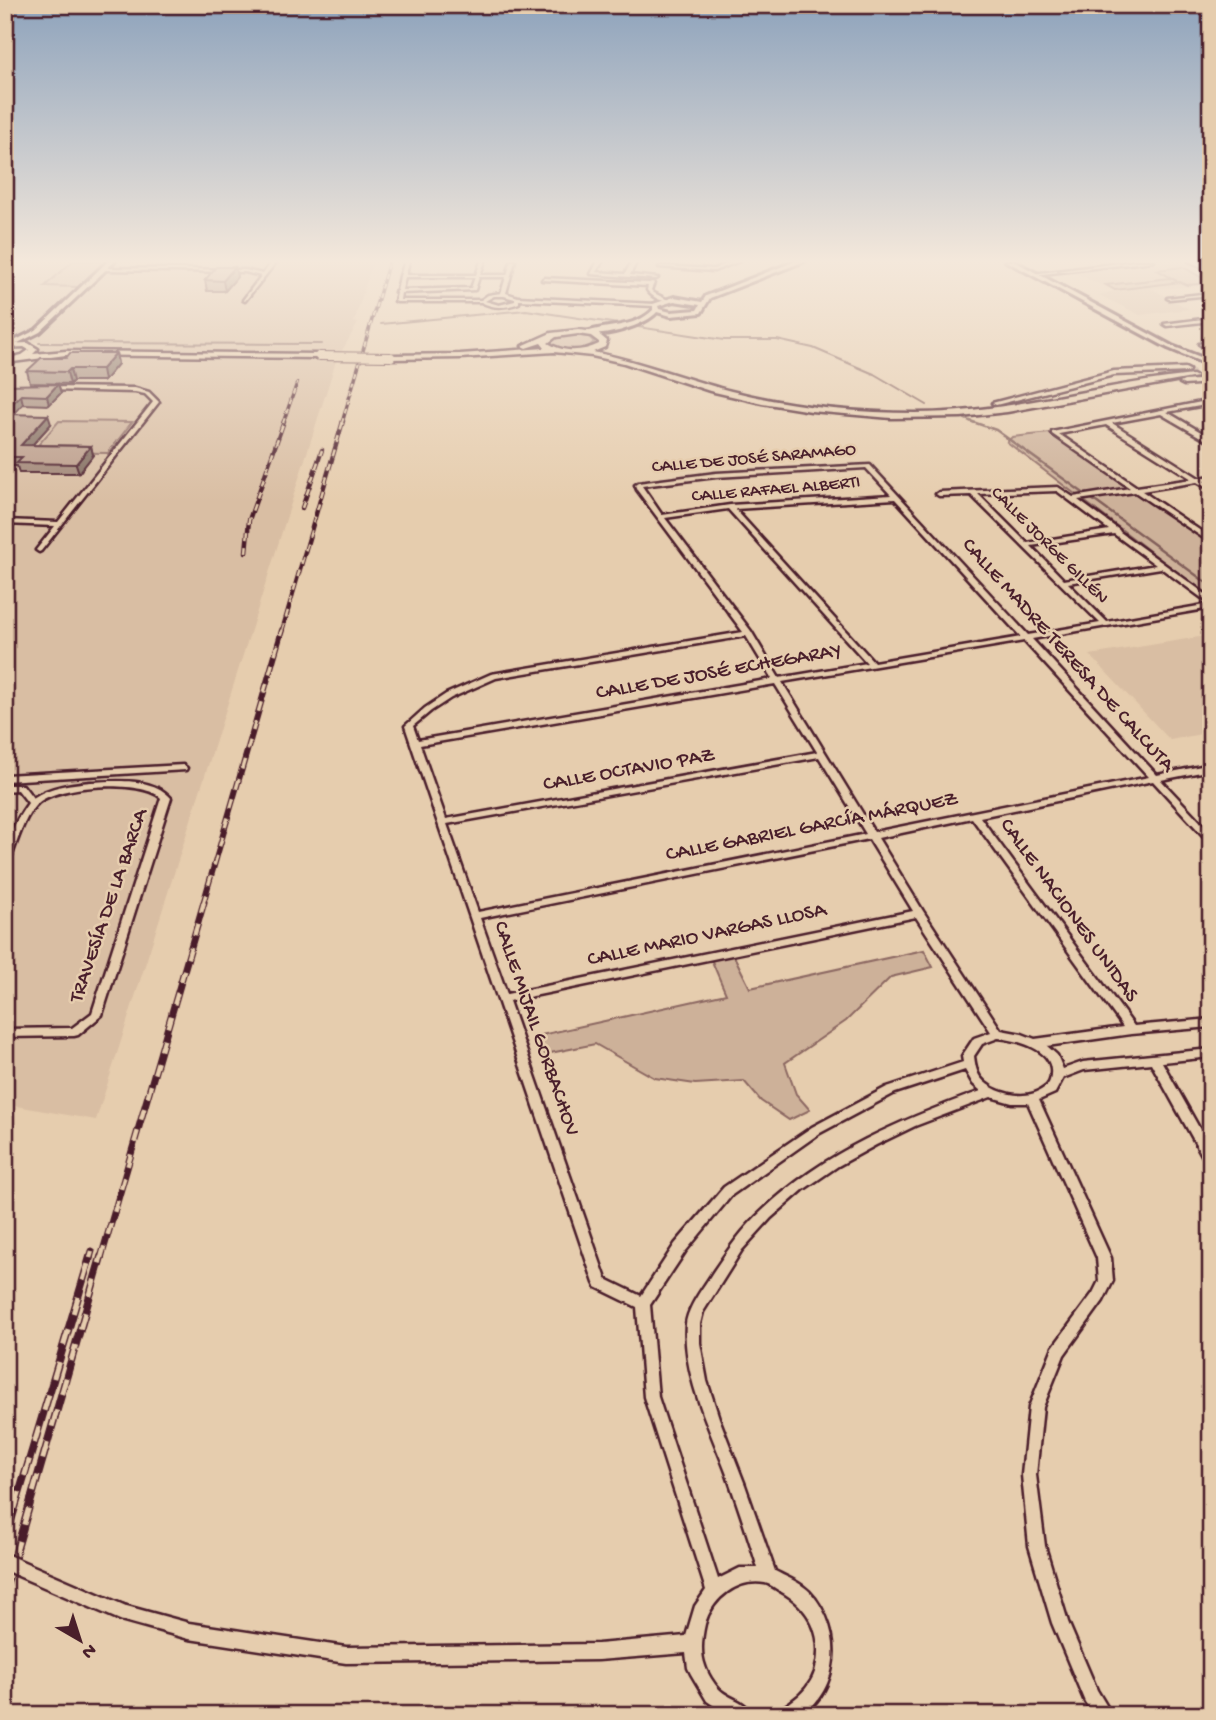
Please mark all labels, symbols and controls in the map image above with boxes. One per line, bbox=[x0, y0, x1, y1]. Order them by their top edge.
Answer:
street label: CALLE DE JOSÉ SARAMAGO bbox=[651, 440, 857, 478]
street label: CALLE RAFAEL ALBERTI bbox=[691, 472, 861, 508]
street label: CALLE JORGE GILLÉN bbox=[986, 483, 1112, 609]
street label: CALLE MADRE TERESA DE CALCUTA bbox=[955, 534, 1180, 779]
street label: CALLE DE JOSÉ ECHEGARAY bbox=[594, 639, 844, 707]
street label: CALLE OCTAVIO PAZ bbox=[541, 744, 717, 798]
street label: CALLE GABRIEL GARCÍA MÁRQUEZ bbox=[664, 786, 960, 869]
street label: TRAVESÍA DE LA BARCA bbox=[65, 804, 155, 1007]
street label: CALLE NACIONES UNIDAS bbox=[993, 814, 1143, 1008]
street label: CALLE MARIO VARGAS LLOSA bbox=[585, 898, 830, 974]
street label: CALLE MIJAIL GORBACHOV bbox=[486, 918, 584, 1140]
north arrow bbox=[46, 1604, 116, 1674]
text: N bbox=[76, 1638, 101, 1663]

